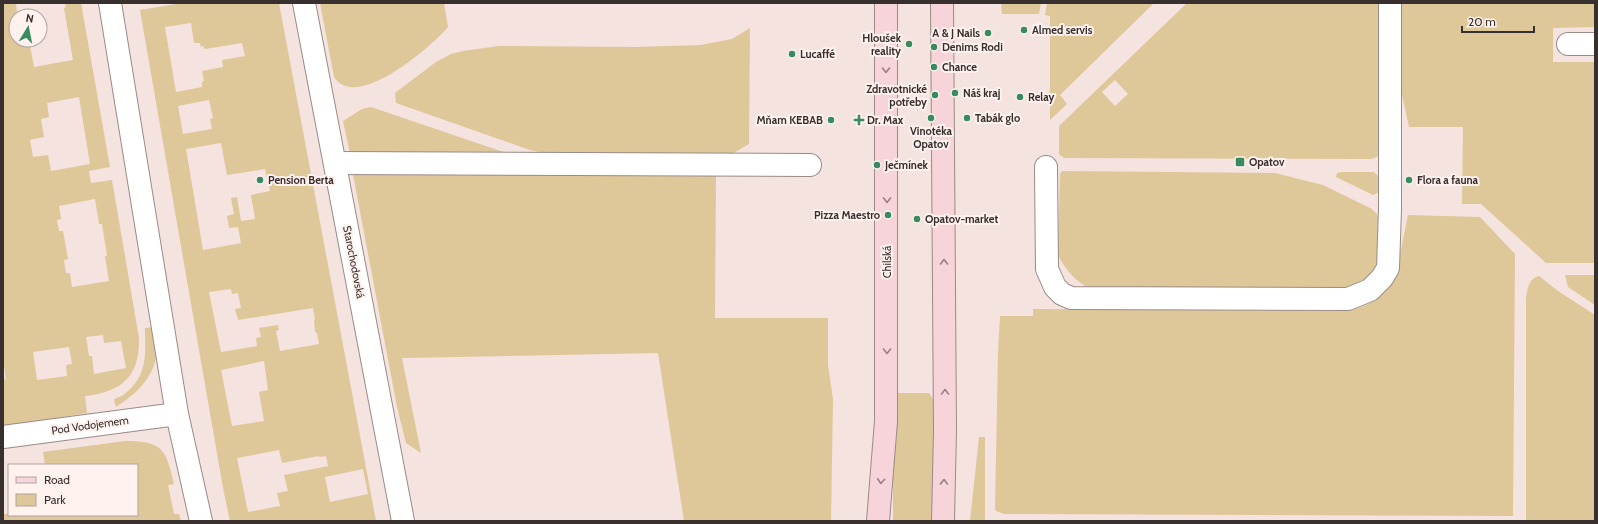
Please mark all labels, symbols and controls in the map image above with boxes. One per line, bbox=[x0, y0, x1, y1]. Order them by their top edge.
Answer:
north arrow bbox=[8, 8, 48, 48]
scale bar bbox=[1462, 8, 1534, 34]
text: N bbox=[25, 11, 35, 26]
text: 20 m bbox=[1468, 14, 1496, 29]
place label: Almed servis bbox=[1032, 23, 1093, 37]
marker: Almed servis bbox=[1019, 25, 1029, 35]
place label: A & J Nails bbox=[932, 26, 980, 40]
marker: A & J Nails bbox=[983, 28, 993, 38]
place label: Hloušek reality bbox=[862, 31, 902, 58]
marker: Hloušek reality bbox=[904, 39, 914, 49]
place label: Denims Rodi bbox=[942, 40, 1003, 54]
marker: Denims Rodi bbox=[929, 42, 939, 52]
place label: Lucaffé bbox=[800, 47, 835, 61]
marker: Lucaffé bbox=[787, 49, 797, 59]
place label: Chance bbox=[942, 60, 977, 74]
marker: Chance bbox=[929, 62, 939, 72]
one-way arrow bbox=[882, 67, 890, 73]
place label: Zdravotnické potřeby bbox=[866, 82, 927, 109]
place label: Náš kraj bbox=[963, 86, 1000, 100]
marker: Náš kraj bbox=[950, 88, 960, 98]
marker: Zdravotnické potřeby bbox=[930, 90, 940, 100]
place label: Relay bbox=[1028, 90, 1054, 104]
marker: Relay bbox=[1015, 92, 1025, 102]
place label: Tabák glo bbox=[975, 111, 1020, 125]
place label: Mňam KEBAB bbox=[756, 113, 823, 127]
place label: Dr. Max bbox=[867, 113, 904, 127]
marker: Vinotéka Opatov bbox=[926, 113, 936, 123]
marker: Tabák glo bbox=[962, 113, 972, 123]
marker: Mňam KEBAB bbox=[826, 115, 836, 125]
marker: Dr. Max bbox=[854, 115, 864, 125]
place label: Vinotéka Opatov bbox=[910, 124, 952, 151]
place label: Opatov bbox=[1249, 155, 1285, 169]
marker: Opatov bbox=[1234, 156, 1246, 168]
place label: Ječmínek bbox=[884, 158, 929, 172]
marker: Ječmínek bbox=[872, 160, 882, 170]
place label: Pension Berta bbox=[268, 173, 334, 187]
place label: Flora a fauna bbox=[1417, 173, 1479, 187]
marker: Pension Berta bbox=[255, 175, 265, 185]
marker: Flora a fauna bbox=[1404, 175, 1414, 185]
one-way arrow bbox=[883, 197, 891, 203]
place label: Pizza Maestro bbox=[814, 208, 880, 222]
marker: Pizza Maestro bbox=[883, 210, 893, 220]
place label: Opatov-market bbox=[925, 212, 998, 226]
marker: Opatov-market bbox=[912, 214, 922, 224]
street label: Starochodovská bbox=[340, 224, 368, 300]
street label: Chilská bbox=[880, 245, 894, 278]
one-way arrow bbox=[940, 259, 948, 265]
one-way arrow bbox=[882, 348, 891, 354]
one-way arrow bbox=[941, 389, 949, 395]
street label: Pod Vodojemem bbox=[50, 413, 130, 437]
legend bbox=[8, 464, 138, 516]
text: Road bbox=[44, 472, 70, 487]
one-way arrow bbox=[876, 478, 885, 484]
one-way arrow bbox=[940, 479, 948, 485]
text: Park bbox=[44, 492, 66, 507]

